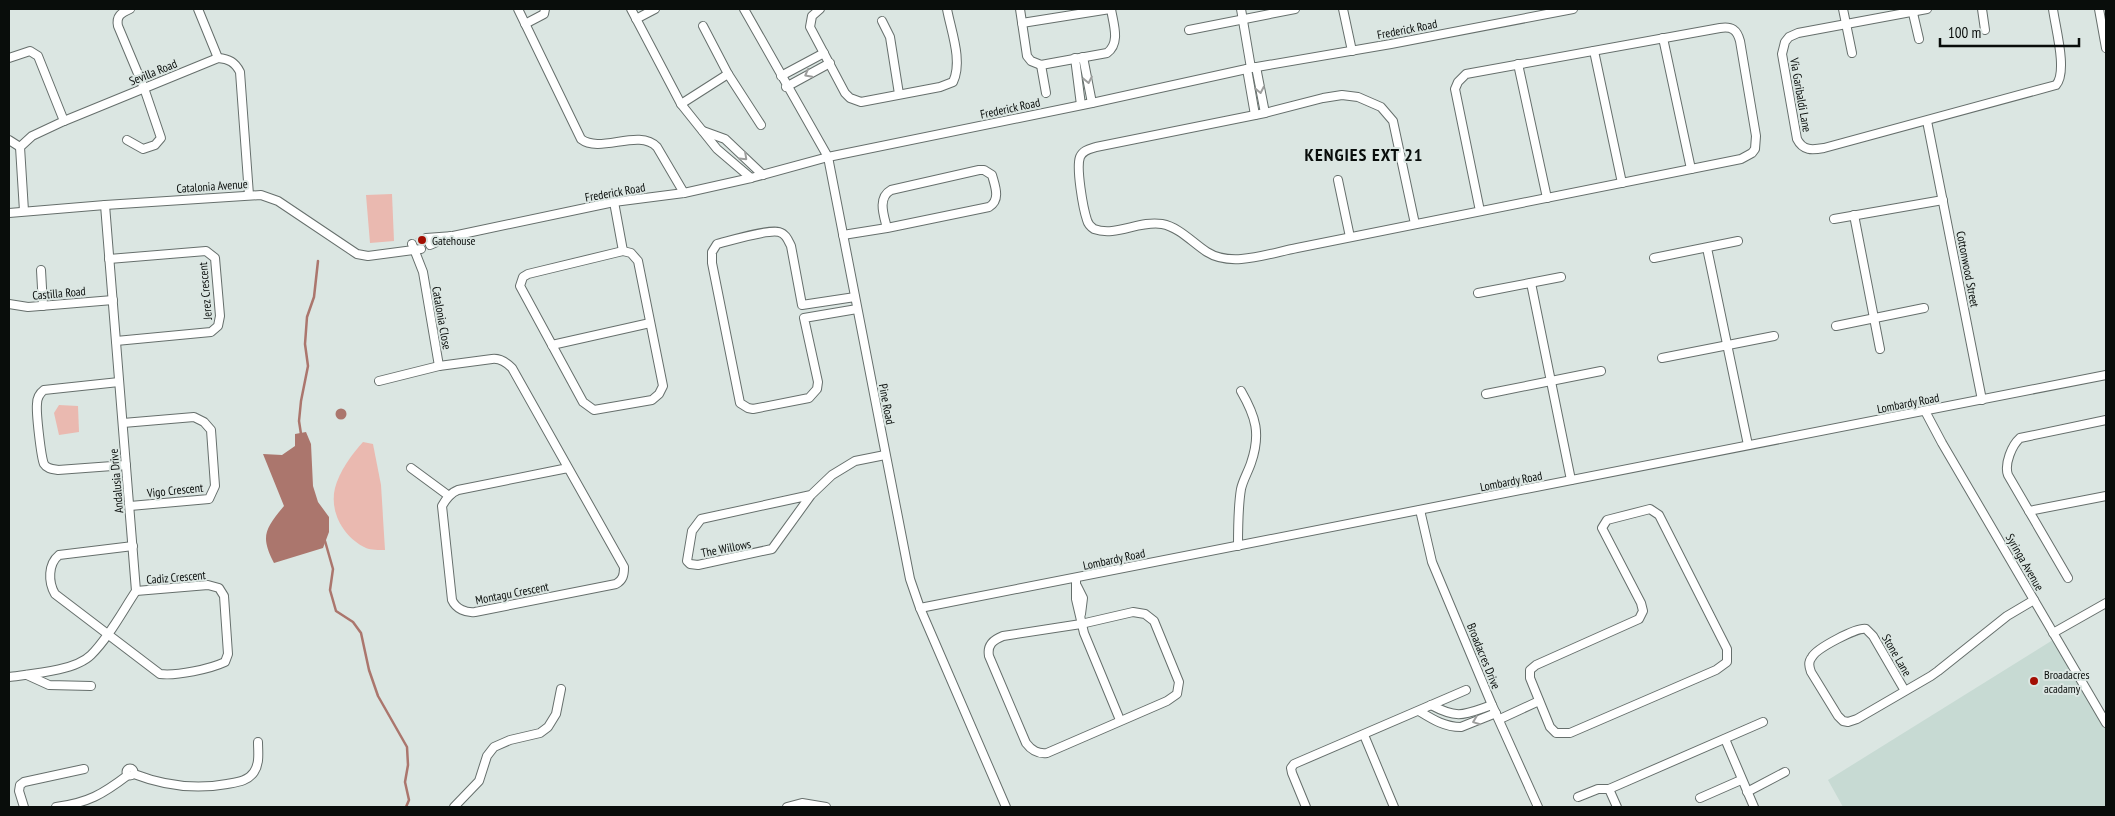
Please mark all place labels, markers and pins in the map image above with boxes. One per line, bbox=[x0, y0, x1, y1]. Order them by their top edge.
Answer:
place label: Gatehouse bbox=[432, 233, 476, 248]
marker: Gatehouse bbox=[416, 234, 428, 246]
place label: Broadacres acadamy bbox=[2044, 667, 2090, 696]
marker: Broadacres acadamy bbox=[2028, 675, 2040, 687]

